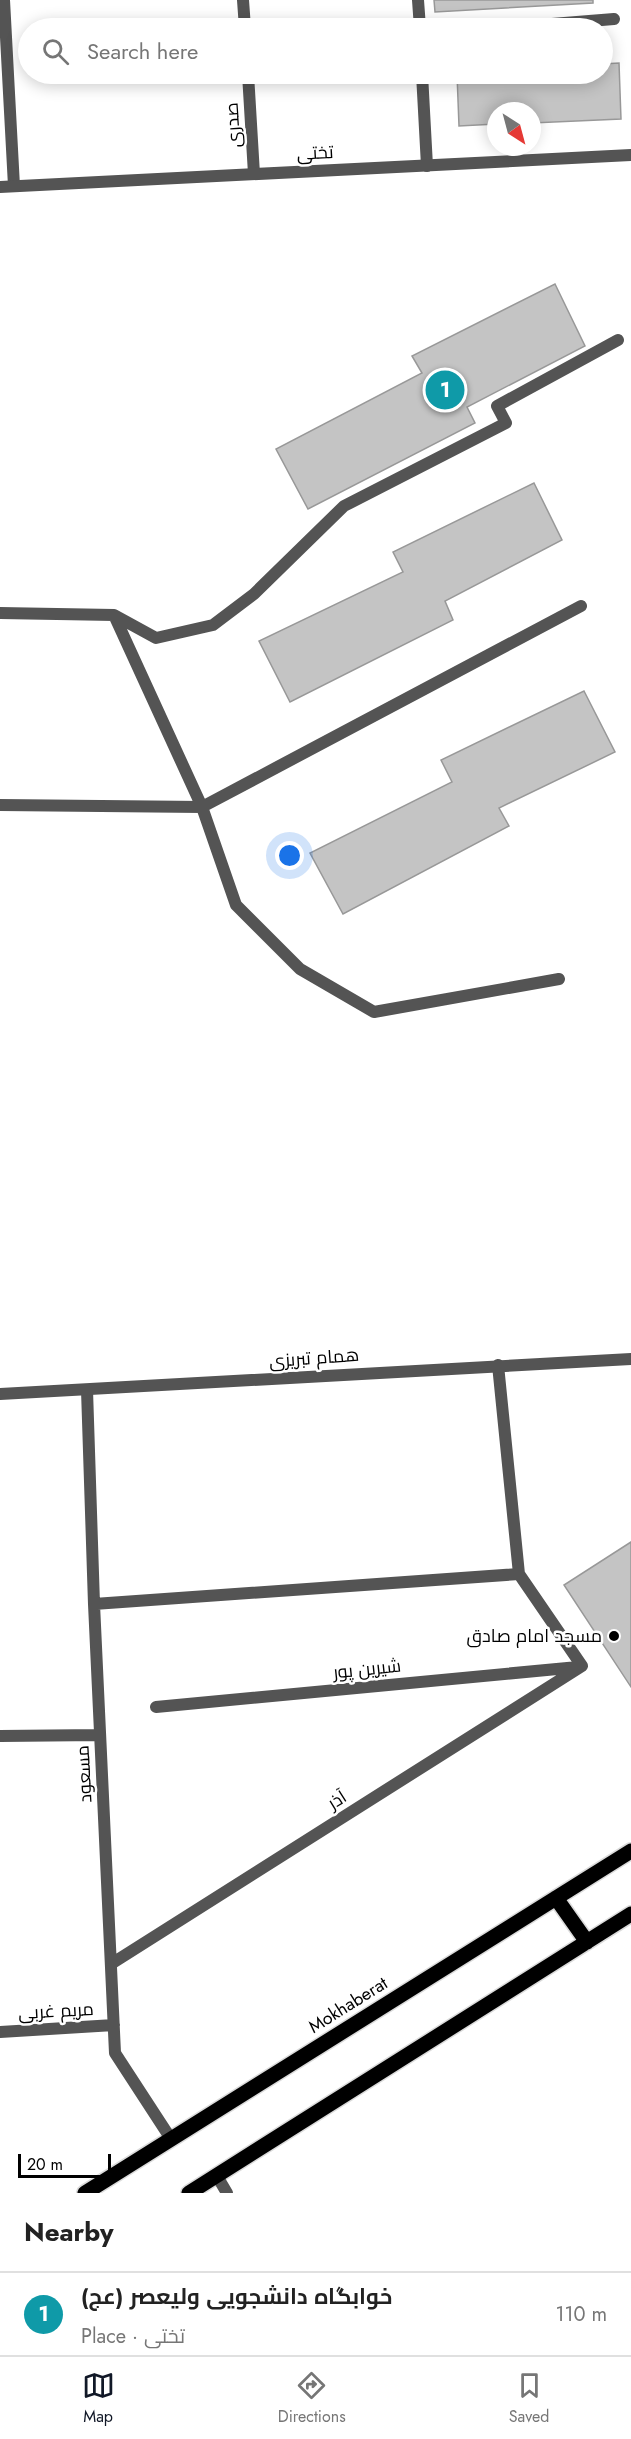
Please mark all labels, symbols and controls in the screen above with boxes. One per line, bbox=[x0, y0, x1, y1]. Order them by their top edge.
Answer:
search box bbox=[18, 18, 613, 84]
icon: search bbox=[39, 35, 72, 68]
text: Search here bbox=[87, 35, 198, 67]
street label: صدری bbox=[218, 102, 248, 148]
north arrow bbox=[487, 102, 541, 156]
street label: تختی bbox=[296, 139, 334, 167]
pin: 1 bbox=[426, 368, 464, 412]
your location bbox=[275, 841, 304, 870]
street label: همام تبریزی bbox=[268, 1342, 360, 1374]
place label: مسجد امام صادق bbox=[466, 1623, 602, 1649]
marker: مسجد امام صادق bbox=[607, 1629, 621, 1643]
street label: شیرین پور bbox=[331, 1653, 402, 1686]
street label: مسعود bbox=[70, 1745, 98, 1803]
street label: آذر bbox=[322, 1784, 352, 1816]
street label: Mokhaberat bbox=[303, 1970, 393, 2040]
street label: مریم غربی bbox=[17, 1996, 95, 2026]
scale bar bbox=[18, 2151, 111, 2178]
text: 20 m bbox=[27, 2153, 63, 2176]
text: Nearby bbox=[24, 2213, 113, 2251]
text: خوابگاه دانشجویی ولیعصر (عج) bbox=[81, 2280, 392, 2312]
text: 1 bbox=[38, 2300, 49, 2329]
text: 110 m bbox=[555, 2300, 607, 2329]
text: Place · تختی bbox=[81, 2322, 185, 2351]
tab: Map bbox=[82, 2369, 115, 2428]
tab: Directions bbox=[278, 2369, 346, 2428]
tab: Saved bbox=[509, 2369, 549, 2428]

